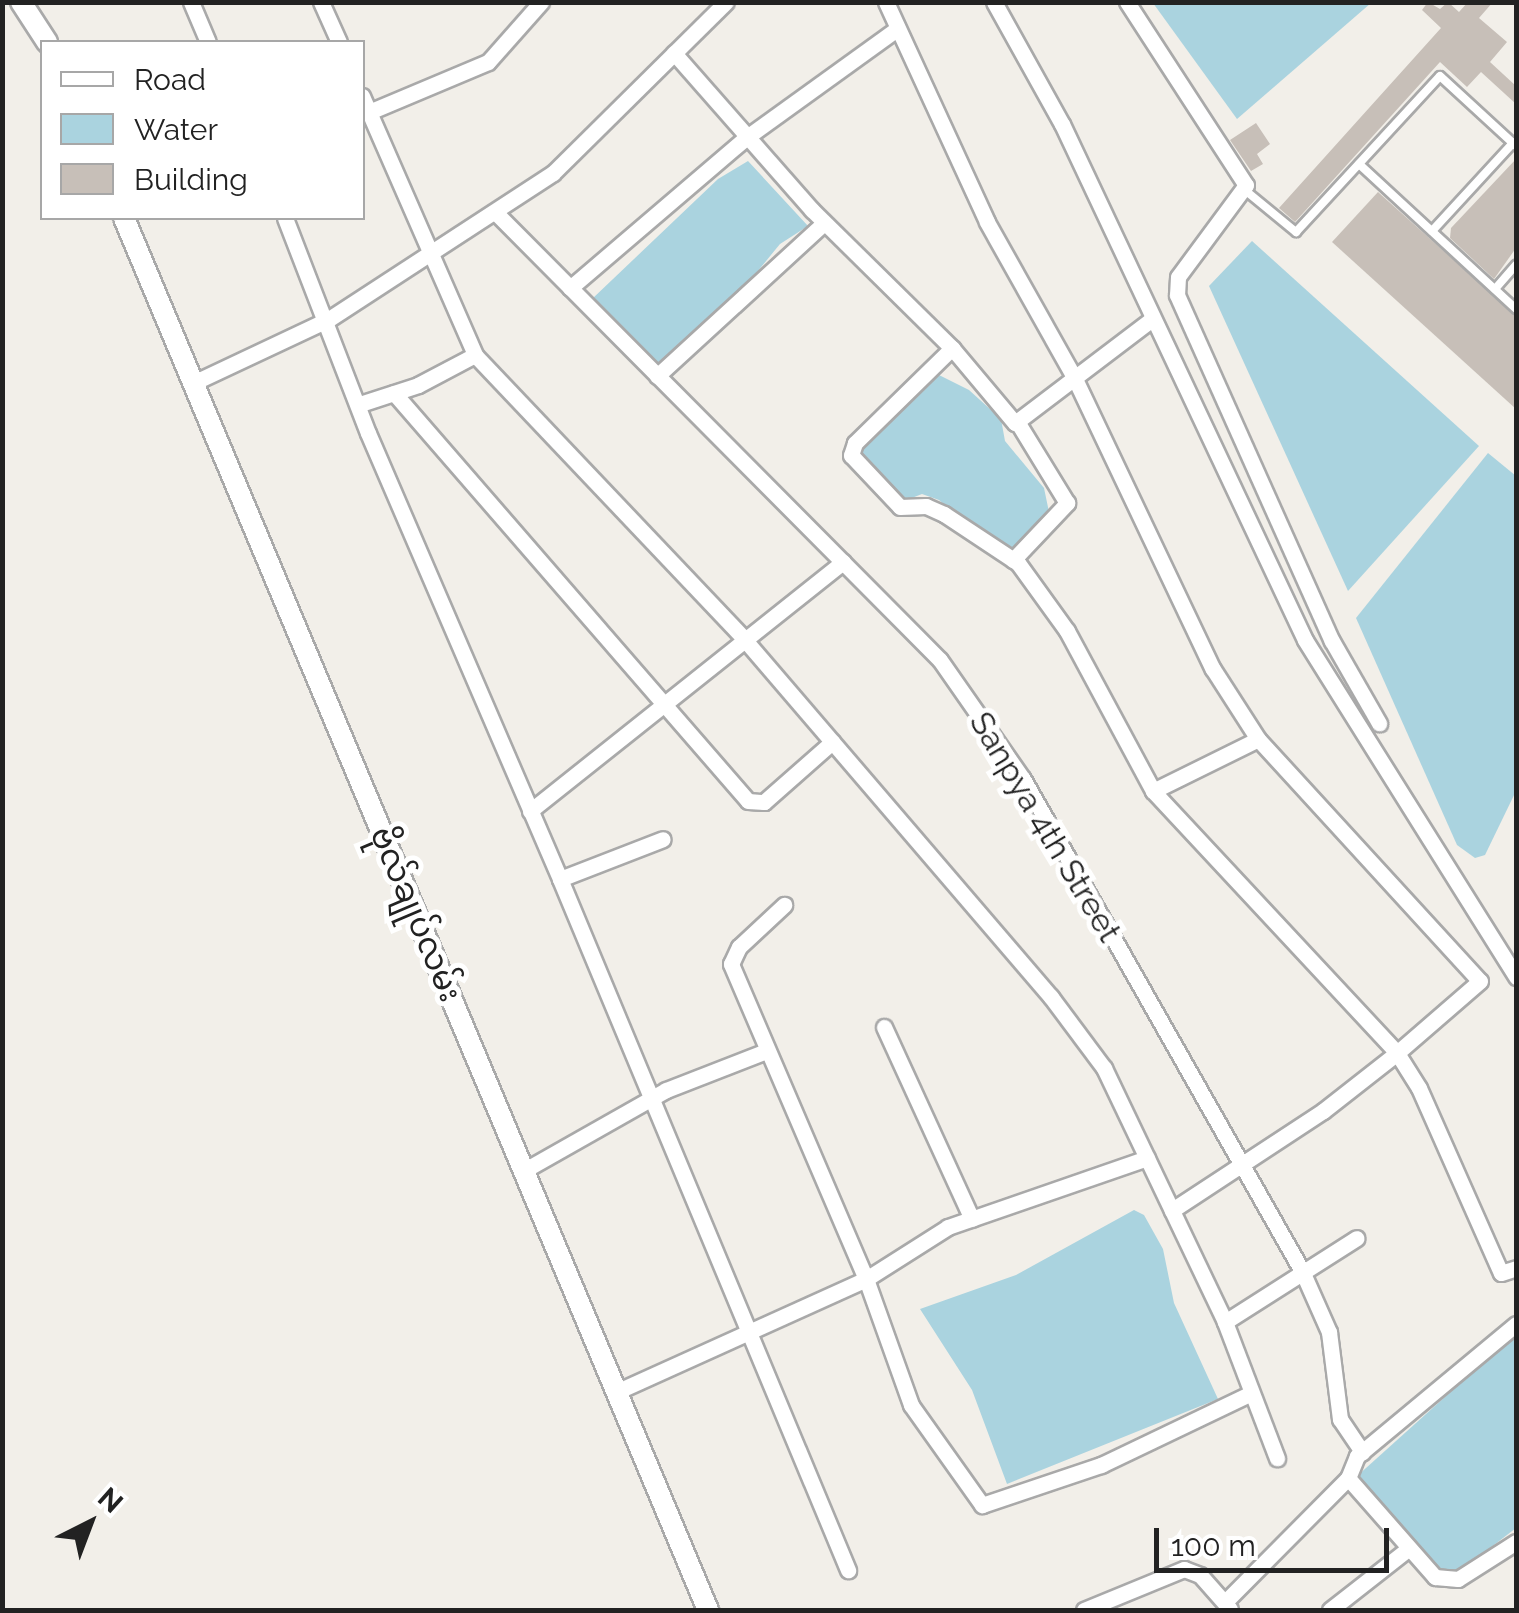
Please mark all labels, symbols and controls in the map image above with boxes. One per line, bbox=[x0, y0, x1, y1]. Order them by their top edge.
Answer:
legend bbox=[40, 40, 365, 220]
text: Road bbox=[134, 62, 206, 97]
text: Water bbox=[134, 112, 218, 147]
text: Building bbox=[134, 162, 248, 197]
street label: Sanpya 4th Street bbox=[961, 705, 1129, 949]
street label: ဗိုလ်ချုပ်လမ်း bbox=[362, 821, 470, 1007]
north arrow bbox=[40, 1473, 140, 1573]
text: N bbox=[91, 1481, 129, 1520]
scale bar bbox=[1159, 1508, 1394, 1570]
text: 100 m bbox=[1171, 1528, 1256, 1563]

